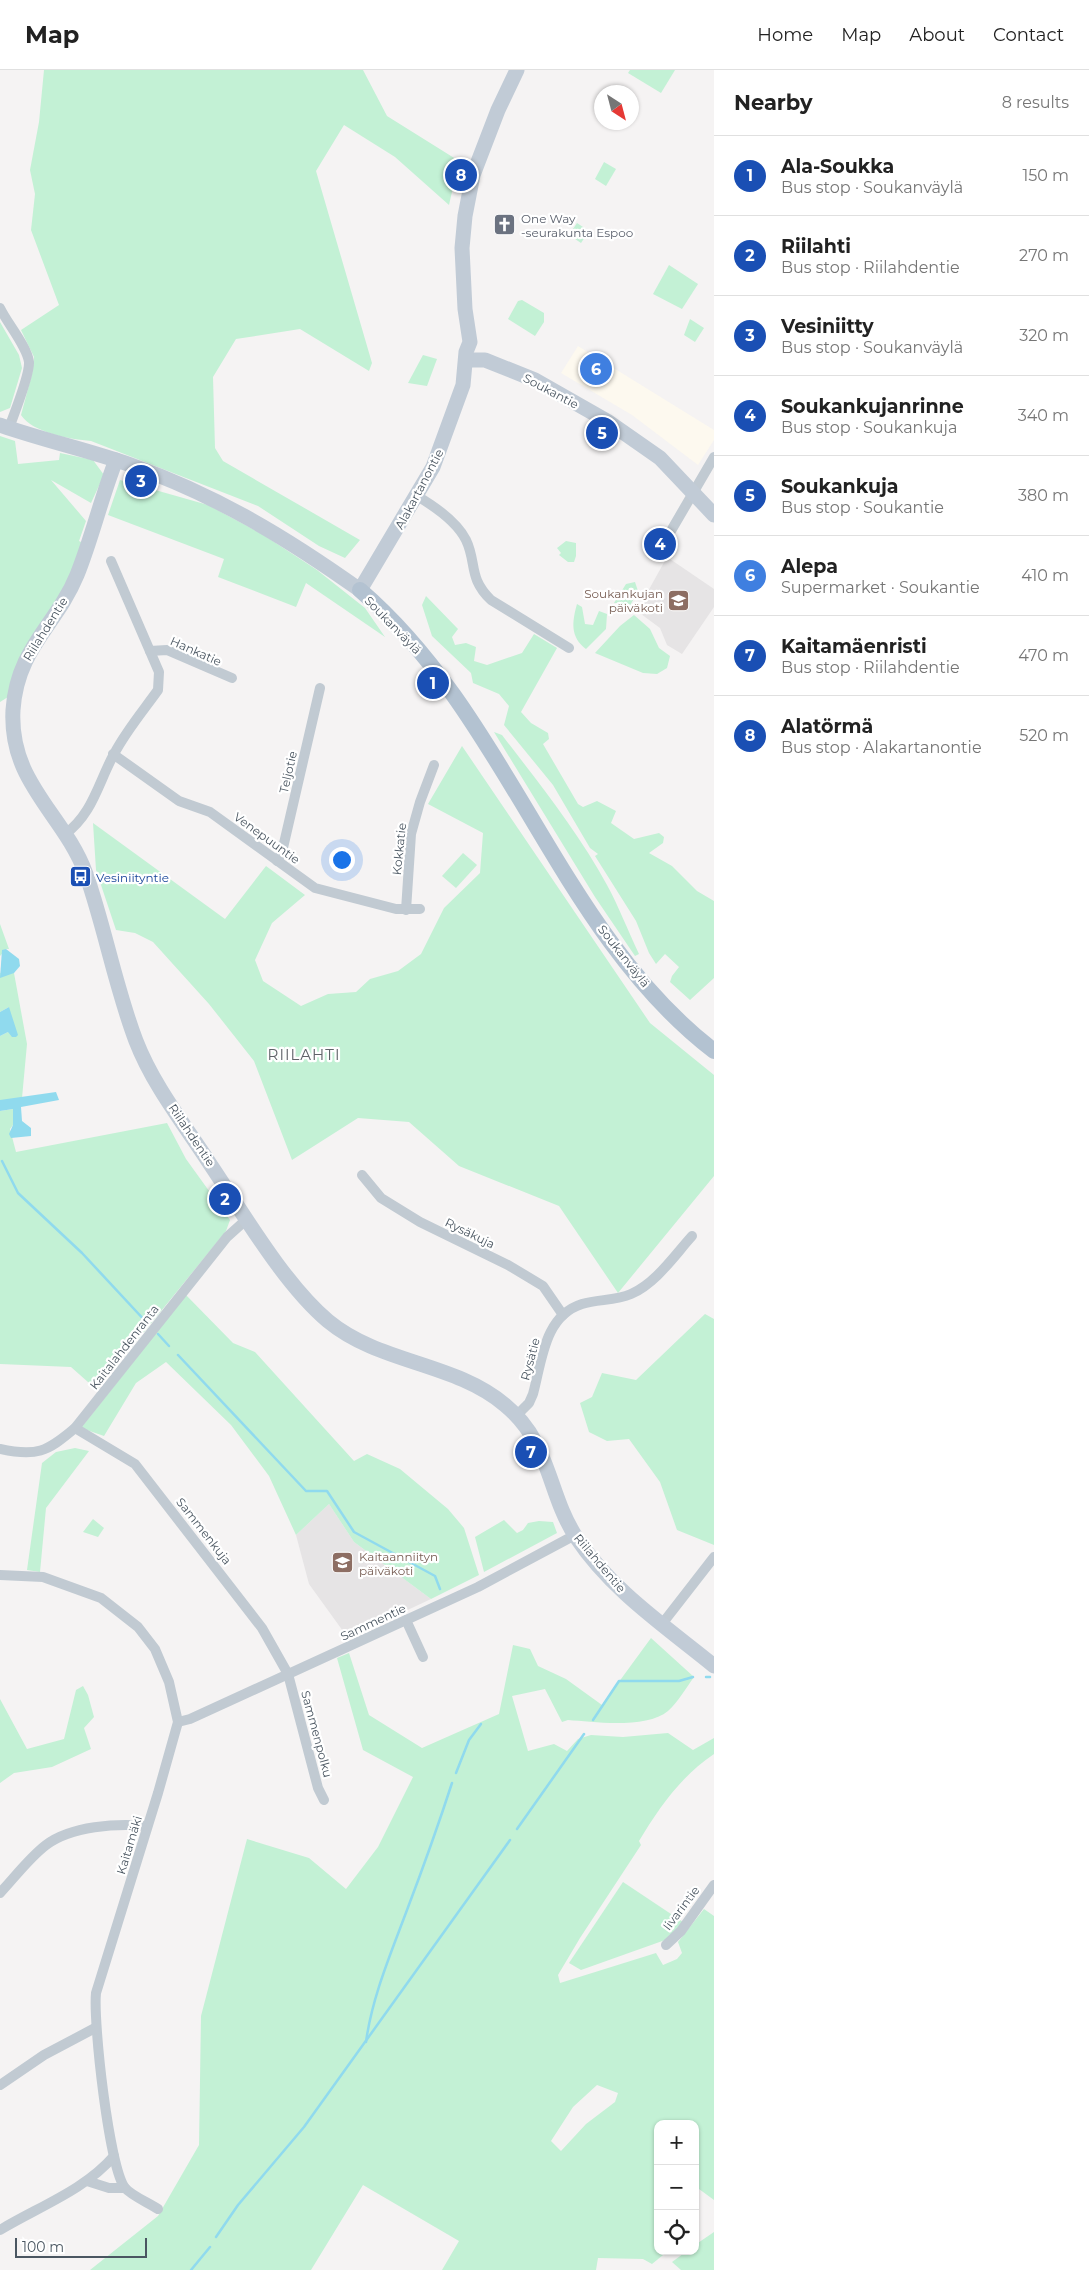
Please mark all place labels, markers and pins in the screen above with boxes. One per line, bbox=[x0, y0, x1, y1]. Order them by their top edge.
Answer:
pin: 8 bbox=[445, 156, 477, 194]
place label: One Way -seurakunta Espoo bbox=[521, 211, 633, 240]
church icon: One Way -seurakunta Espoo bbox=[493, 213, 517, 237]
pin: 6 bbox=[580, 350, 612, 388]
pin: 5 bbox=[586, 414, 618, 452]
pin: 3 bbox=[125, 462, 157, 500]
pin: 4 bbox=[644, 525, 676, 563]
place label: Soukankujan päiväkoti bbox=[584, 586, 663, 615]
school or university icon: Soukankujan päiväkoti bbox=[667, 588, 691, 612]
pin: 1 bbox=[417, 664, 449, 702]
bus stop icon: Vesiniityntie bbox=[68, 865, 92, 889]
place label: Vesiniityntie bbox=[96, 870, 169, 885]
pin: 2 bbox=[209, 1180, 241, 1218]
pin: 7 bbox=[515, 1433, 547, 1471]
place label: Kaitaanniityn päiväkoti bbox=[359, 1549, 438, 1578]
school or university icon: Kaitaanniityn päiväkoti bbox=[331, 1551, 355, 1575]

